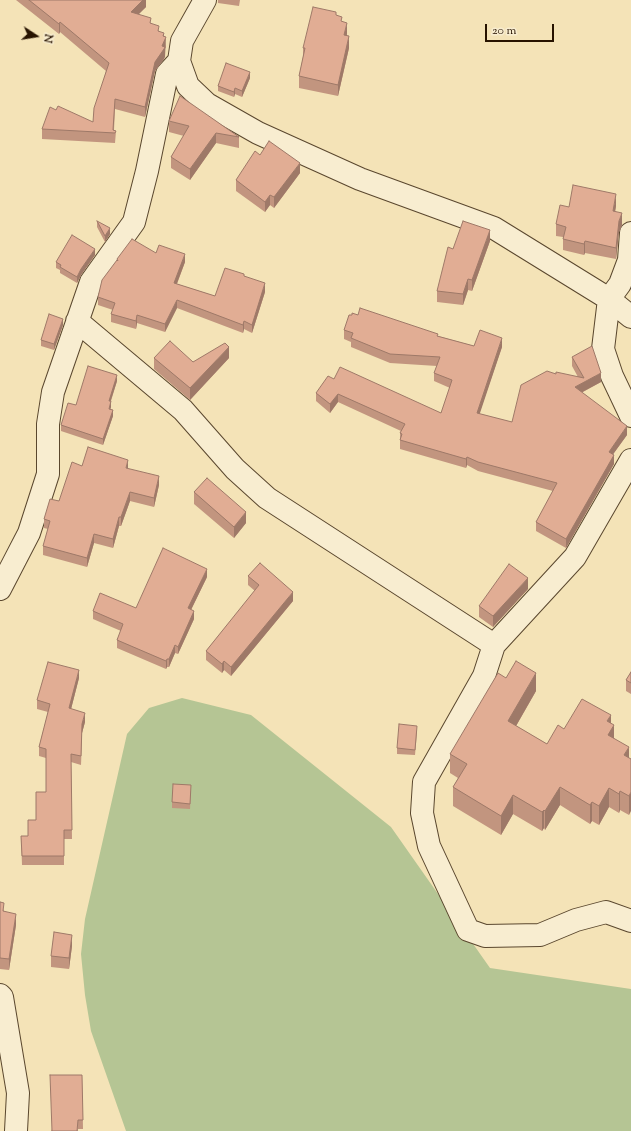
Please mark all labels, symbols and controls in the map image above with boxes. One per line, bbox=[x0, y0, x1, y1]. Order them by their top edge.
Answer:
north arrow bbox=[16, 16, 56, 56]
scale bar bbox=[487, 16, 556, 42]
text: 20 m bbox=[492, 22, 516, 40]
text: N bbox=[39, 33, 56, 44]

